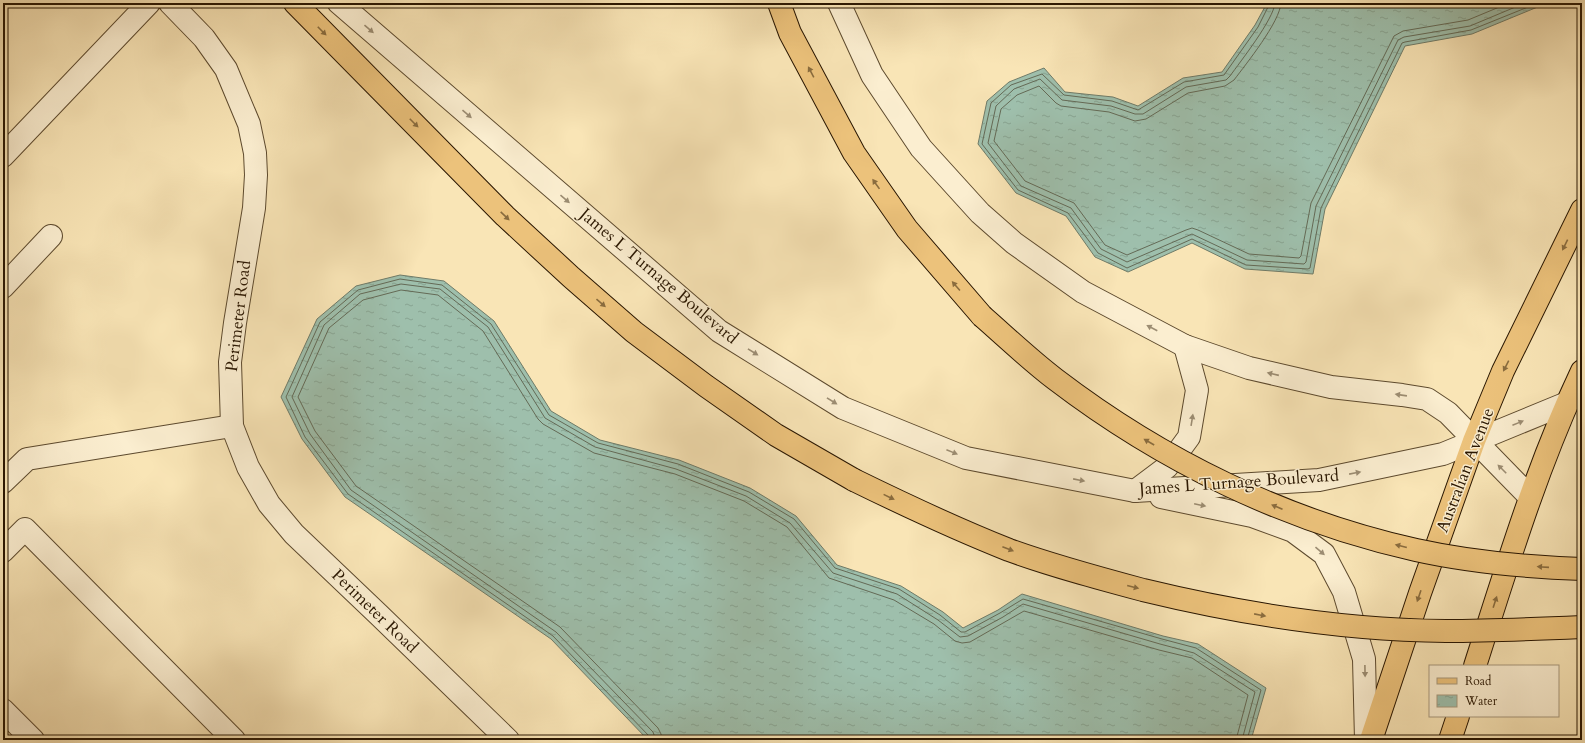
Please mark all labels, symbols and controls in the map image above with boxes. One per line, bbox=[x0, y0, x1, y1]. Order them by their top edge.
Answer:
one-way arrow bbox=[364, 24, 374, 33]
one-way arrow bbox=[318, 26, 327, 36]
one-way arrow bbox=[808, 66, 814, 78]
one-way arrow bbox=[462, 109, 472, 118]
one-way arrow bbox=[409, 118, 419, 128]
one-way arrow bbox=[872, 179, 880, 190]
one-way arrow bbox=[560, 194, 571, 203]
street label: James L Turnage Boulevard bbox=[573, 201, 743, 349]
one-way arrow bbox=[500, 211, 510, 221]
one-way arrow bbox=[1562, 239, 1568, 251]
street label: Perimeter Road bbox=[220, 259, 256, 373]
one-way arrow bbox=[952, 281, 961, 291]
one-way arrow bbox=[596, 299, 606, 308]
one-way arrow bbox=[1146, 325, 1158, 332]
one-way arrow bbox=[747, 348, 759, 355]
one-way arrow bbox=[1503, 360, 1509, 372]
one-way arrow bbox=[1267, 370, 1279, 376]
one-way arrow bbox=[1395, 392, 1407, 398]
one-way arrow bbox=[826, 398, 838, 405]
street label: Australian Avenue bbox=[1431, 404, 1499, 536]
one-way arrow bbox=[1189, 414, 1195, 426]
one-way arrow bbox=[1513, 419, 1525, 425]
one-way arrow bbox=[1144, 438, 1154, 446]
one-way arrow bbox=[946, 450, 958, 456]
street label: James L Turnage Boulevard bbox=[1135, 464, 1340, 501]
one-way arrow bbox=[1497, 464, 1507, 474]
one-way arrow bbox=[1348, 469, 1361, 475]
one-way arrow bbox=[1072, 478, 1085, 484]
one-way arrow bbox=[883, 494, 895, 500]
one-way arrow bbox=[1194, 503, 1206, 509]
one-way arrow bbox=[1271, 503, 1283, 509]
one-way arrow bbox=[1395, 543, 1407, 549]
one-way arrow bbox=[1003, 547, 1015, 553]
one-way arrow bbox=[1314, 547, 1325, 556]
street label: Perimeter Road bbox=[327, 564, 423, 658]
one-way arrow bbox=[1537, 564, 1549, 571]
one-way arrow bbox=[1127, 584, 1139, 590]
one-way arrow bbox=[1415, 591, 1421, 603]
one-way arrow bbox=[1493, 596, 1499, 608]
one-way arrow bbox=[1253, 612, 1266, 618]
one-way arrow bbox=[1361, 665, 1368, 677]
legend bbox=[1429, 665, 1559, 717]
text: Road bbox=[1465, 673, 1492, 689]
text: Water bbox=[1464, 693, 1498, 709]

